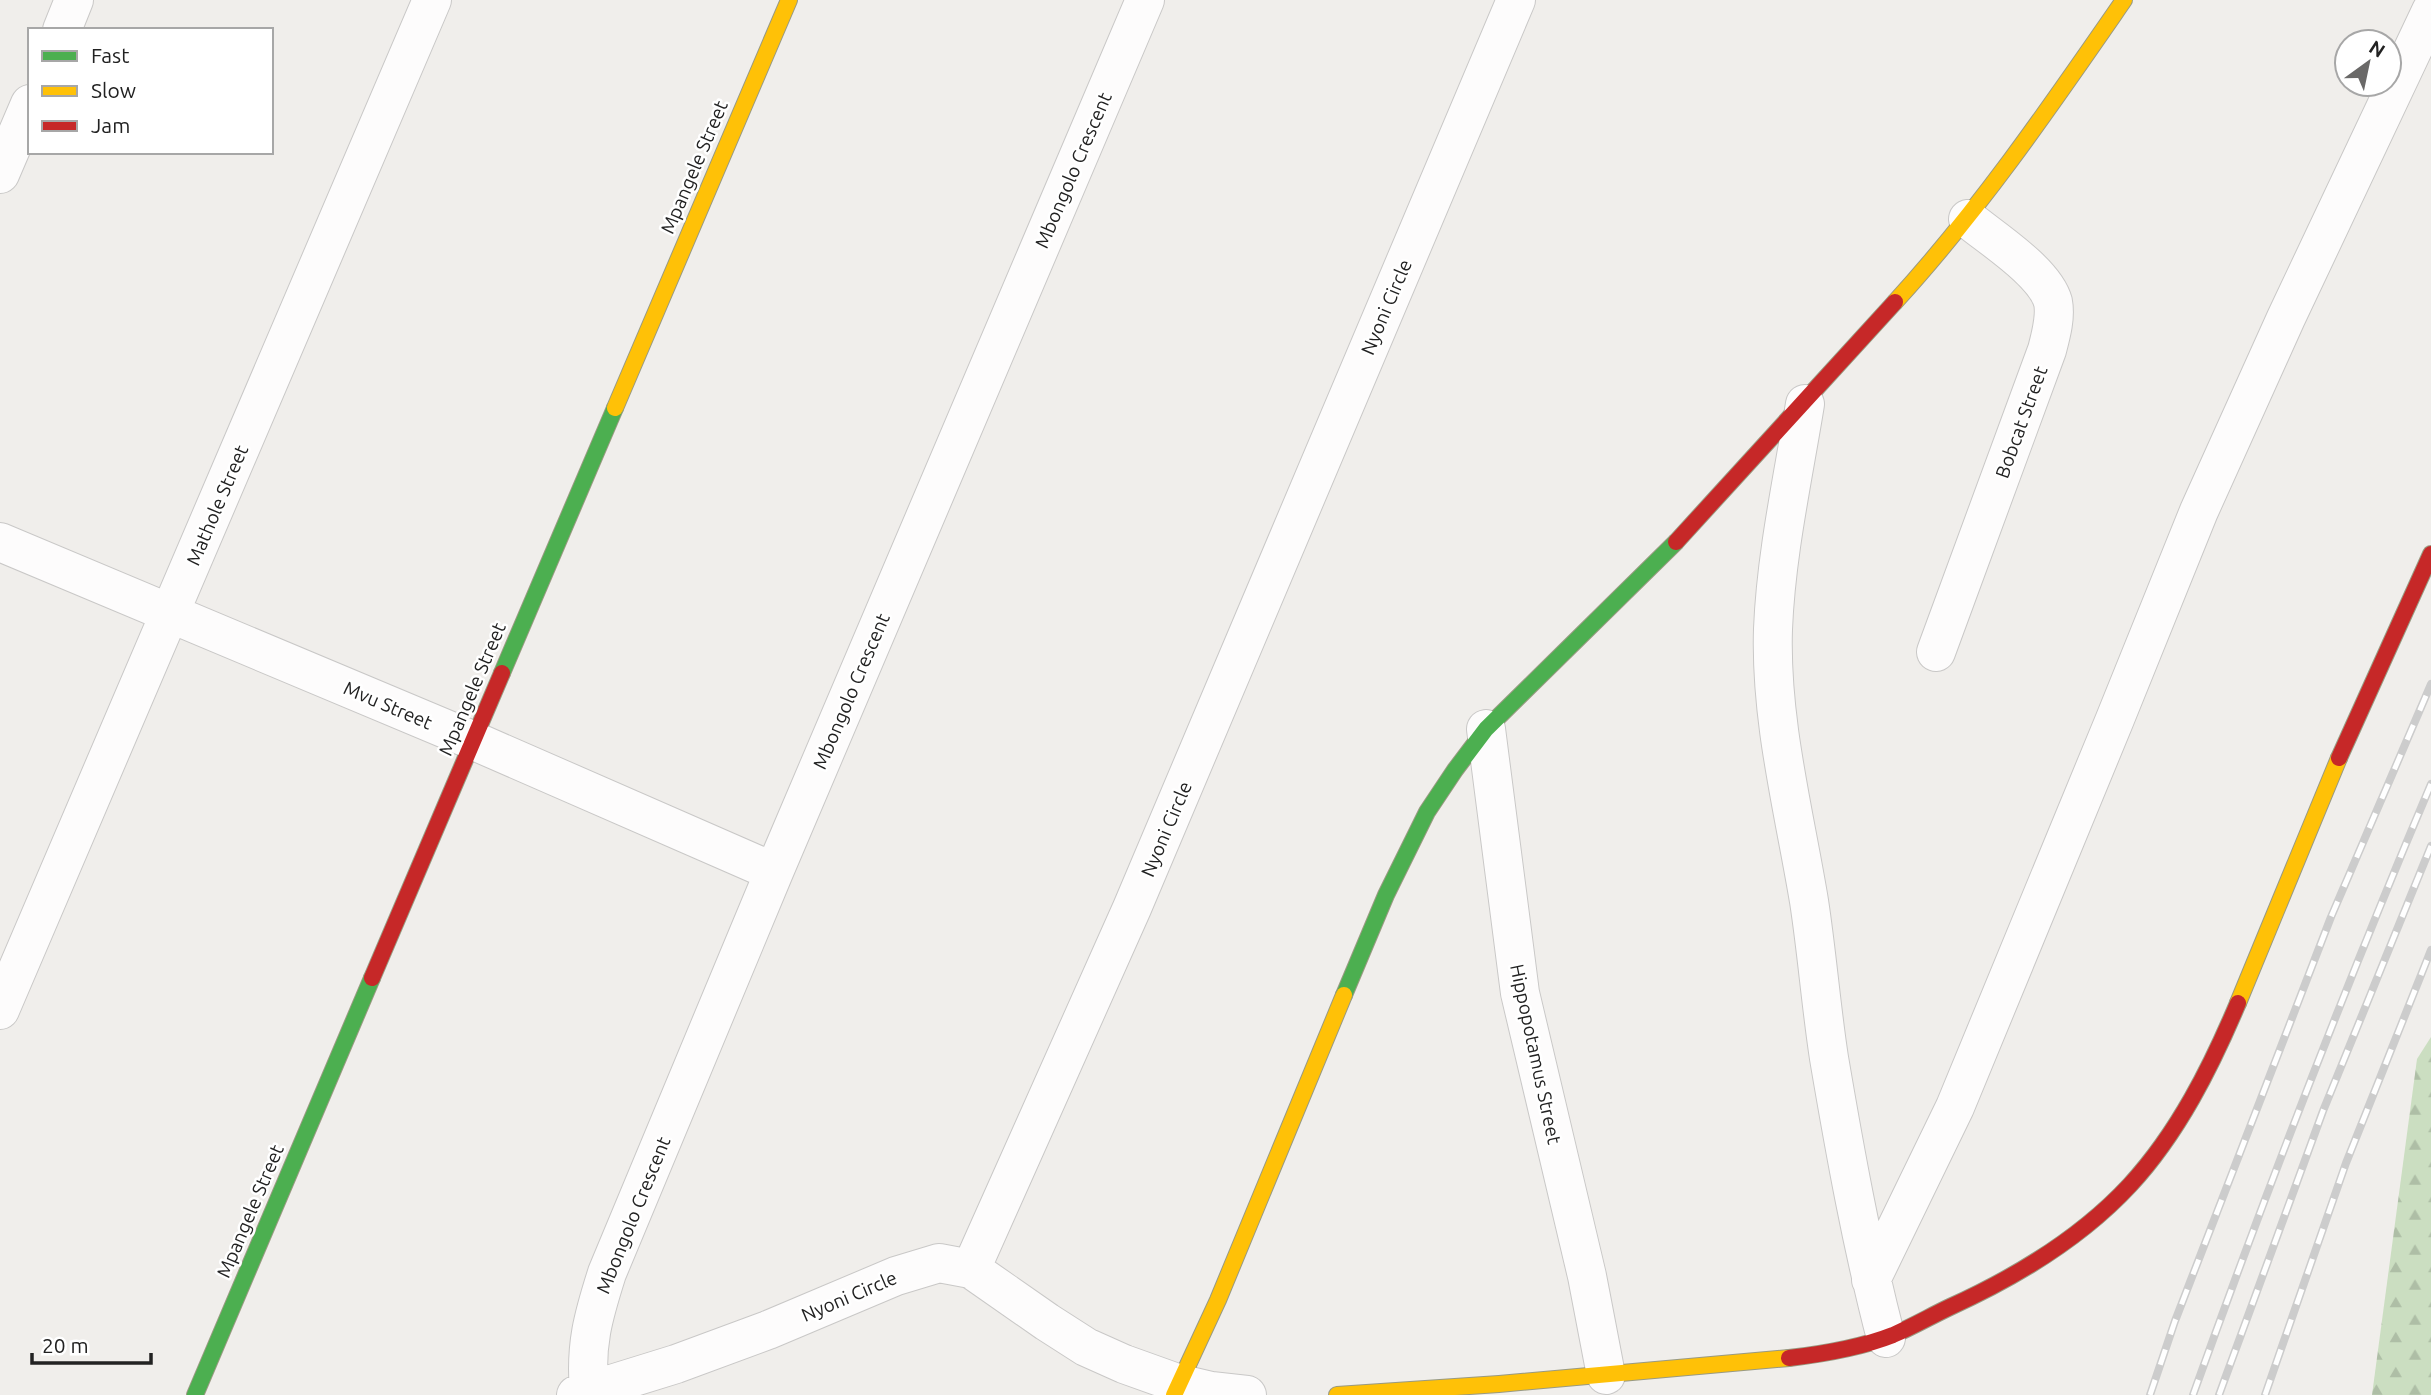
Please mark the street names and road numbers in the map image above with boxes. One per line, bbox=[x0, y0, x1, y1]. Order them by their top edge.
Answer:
street label: Mbongolo Crescent bbox=[1030, 88, 1116, 251]
street label: Mpangele Street bbox=[656, 97, 732, 237]
street label: Nyoni Circle bbox=[1356, 256, 1416, 358]
street label: Bobcat Street bbox=[1991, 362, 2052, 481]
street label: Mathole Street bbox=[182, 441, 252, 568]
street label: Mbongolo Crescent bbox=[808, 609, 894, 772]
street label: Mpangele Street bbox=[434, 619, 510, 759]
street label: Mvu Street bbox=[340, 677, 436, 734]
street label: Nyoni Circle bbox=[1136, 778, 1196, 880]
street label: Hippopotamus Street bbox=[1506, 962, 1566, 1147]
street label: Mbongolo Crescent bbox=[591, 1133, 675, 1297]
street label: Mpangele Street bbox=[212, 1141, 288, 1281]
street label: Nyoni Circle bbox=[798, 1266, 900, 1326]

